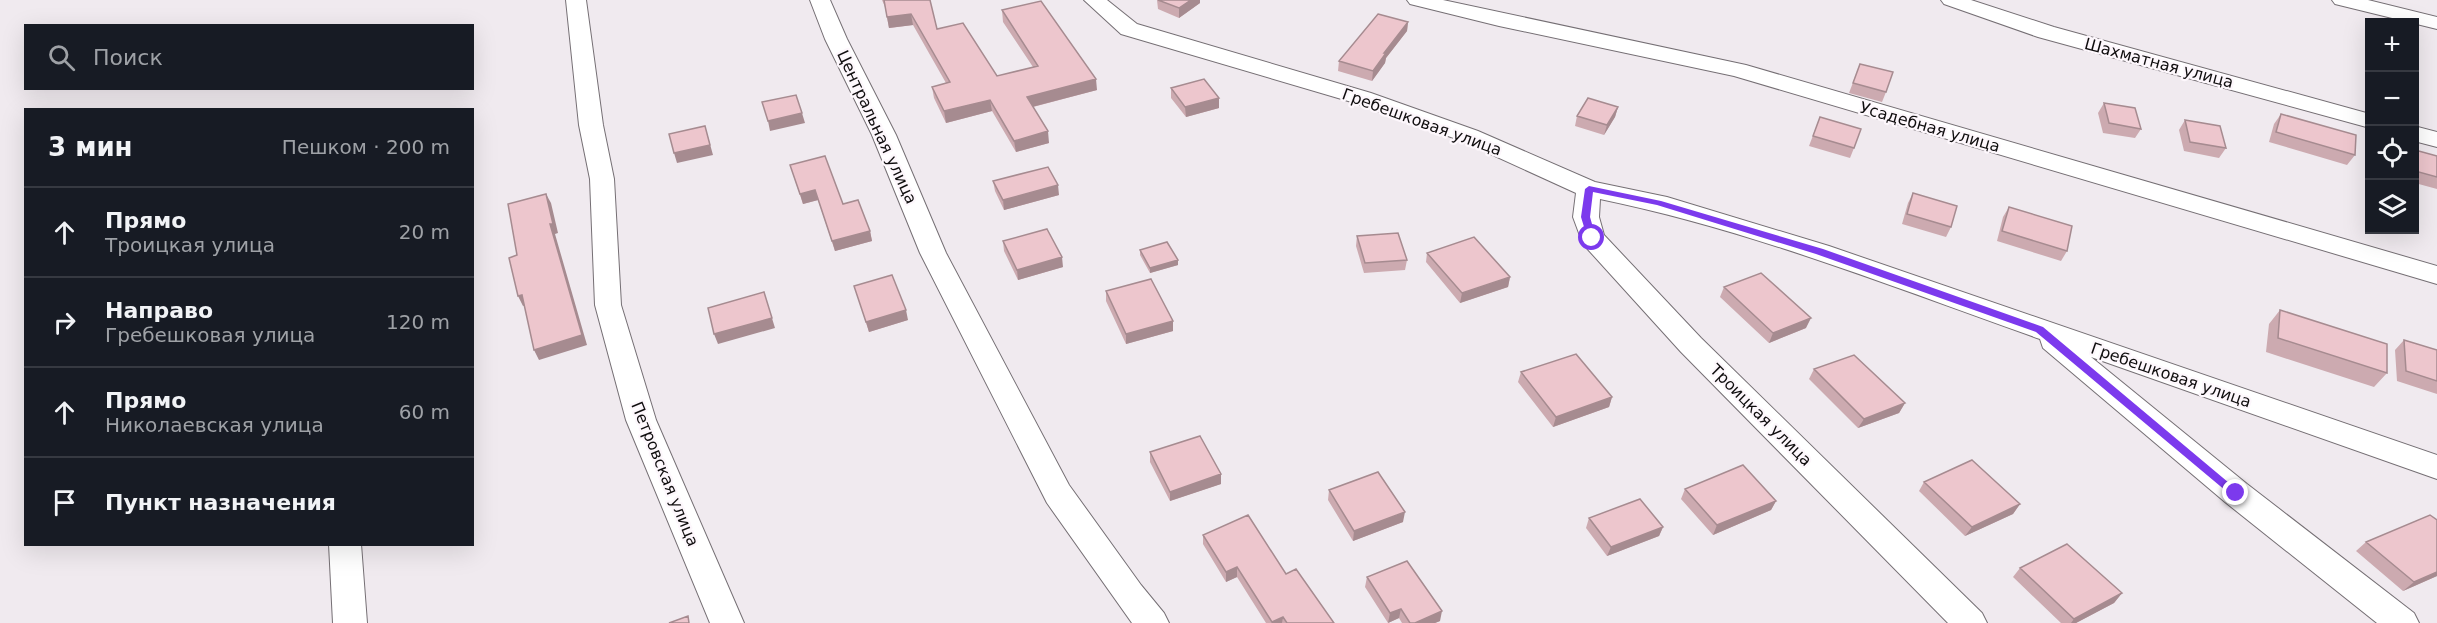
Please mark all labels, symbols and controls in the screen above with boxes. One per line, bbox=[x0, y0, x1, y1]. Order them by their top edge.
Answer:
map controls bbox=[2365, 18, 2419, 234]
button: + bbox=[2365, 18, 2419, 72]
search box bbox=[24, 24, 474, 90]
street label: Шахматная улица bbox=[2082, 34, 2236, 92]
icon: search bbox=[45, 41, 78, 74]
text: Поиск bbox=[93, 45, 163, 70]
street label: Центральная улица bbox=[833, 47, 921, 207]
button: − bbox=[2365, 72, 2419, 126]
street label: Гребешковая улица bbox=[1340, 84, 1504, 160]
street label: Усадебная улица bbox=[1858, 98, 2002, 156]
button: locate bbox=[2365, 126, 2419, 180]
text: 3 мин bbox=[48, 132, 133, 162]
text: Пешком · 200 m bbox=[282, 135, 450, 159]
button: layers bbox=[2365, 180, 2419, 234]
text: Прямо bbox=[105, 208, 186, 233]
icon: ahead bbox=[48, 216, 81, 249]
text: 20 m bbox=[399, 220, 450, 244]
route start bbox=[1578, 224, 1604, 250]
text: Троицкая улица bbox=[105, 233, 275, 257]
text: Направо bbox=[105, 298, 213, 323]
icon: right bbox=[48, 306, 81, 339]
text: 120 m bbox=[386, 310, 450, 334]
text: Гребешковая улица bbox=[105, 323, 315, 347]
street label: Гребешковая улица bbox=[2088, 339, 2254, 411]
street label: Троицкая улица bbox=[1705, 359, 1816, 470]
text: Прямо bbox=[105, 388, 186, 413]
icon: ahead bbox=[48, 396, 81, 429]
street label: Петровская улица bbox=[627, 399, 703, 549]
text: 60 m bbox=[399, 400, 450, 424]
text: Николаевская улица bbox=[105, 413, 324, 437]
route end bbox=[2222, 479, 2248, 505]
icon: arrive bbox=[48, 486, 81, 519]
text: Пункт назначения bbox=[105, 490, 336, 515]

